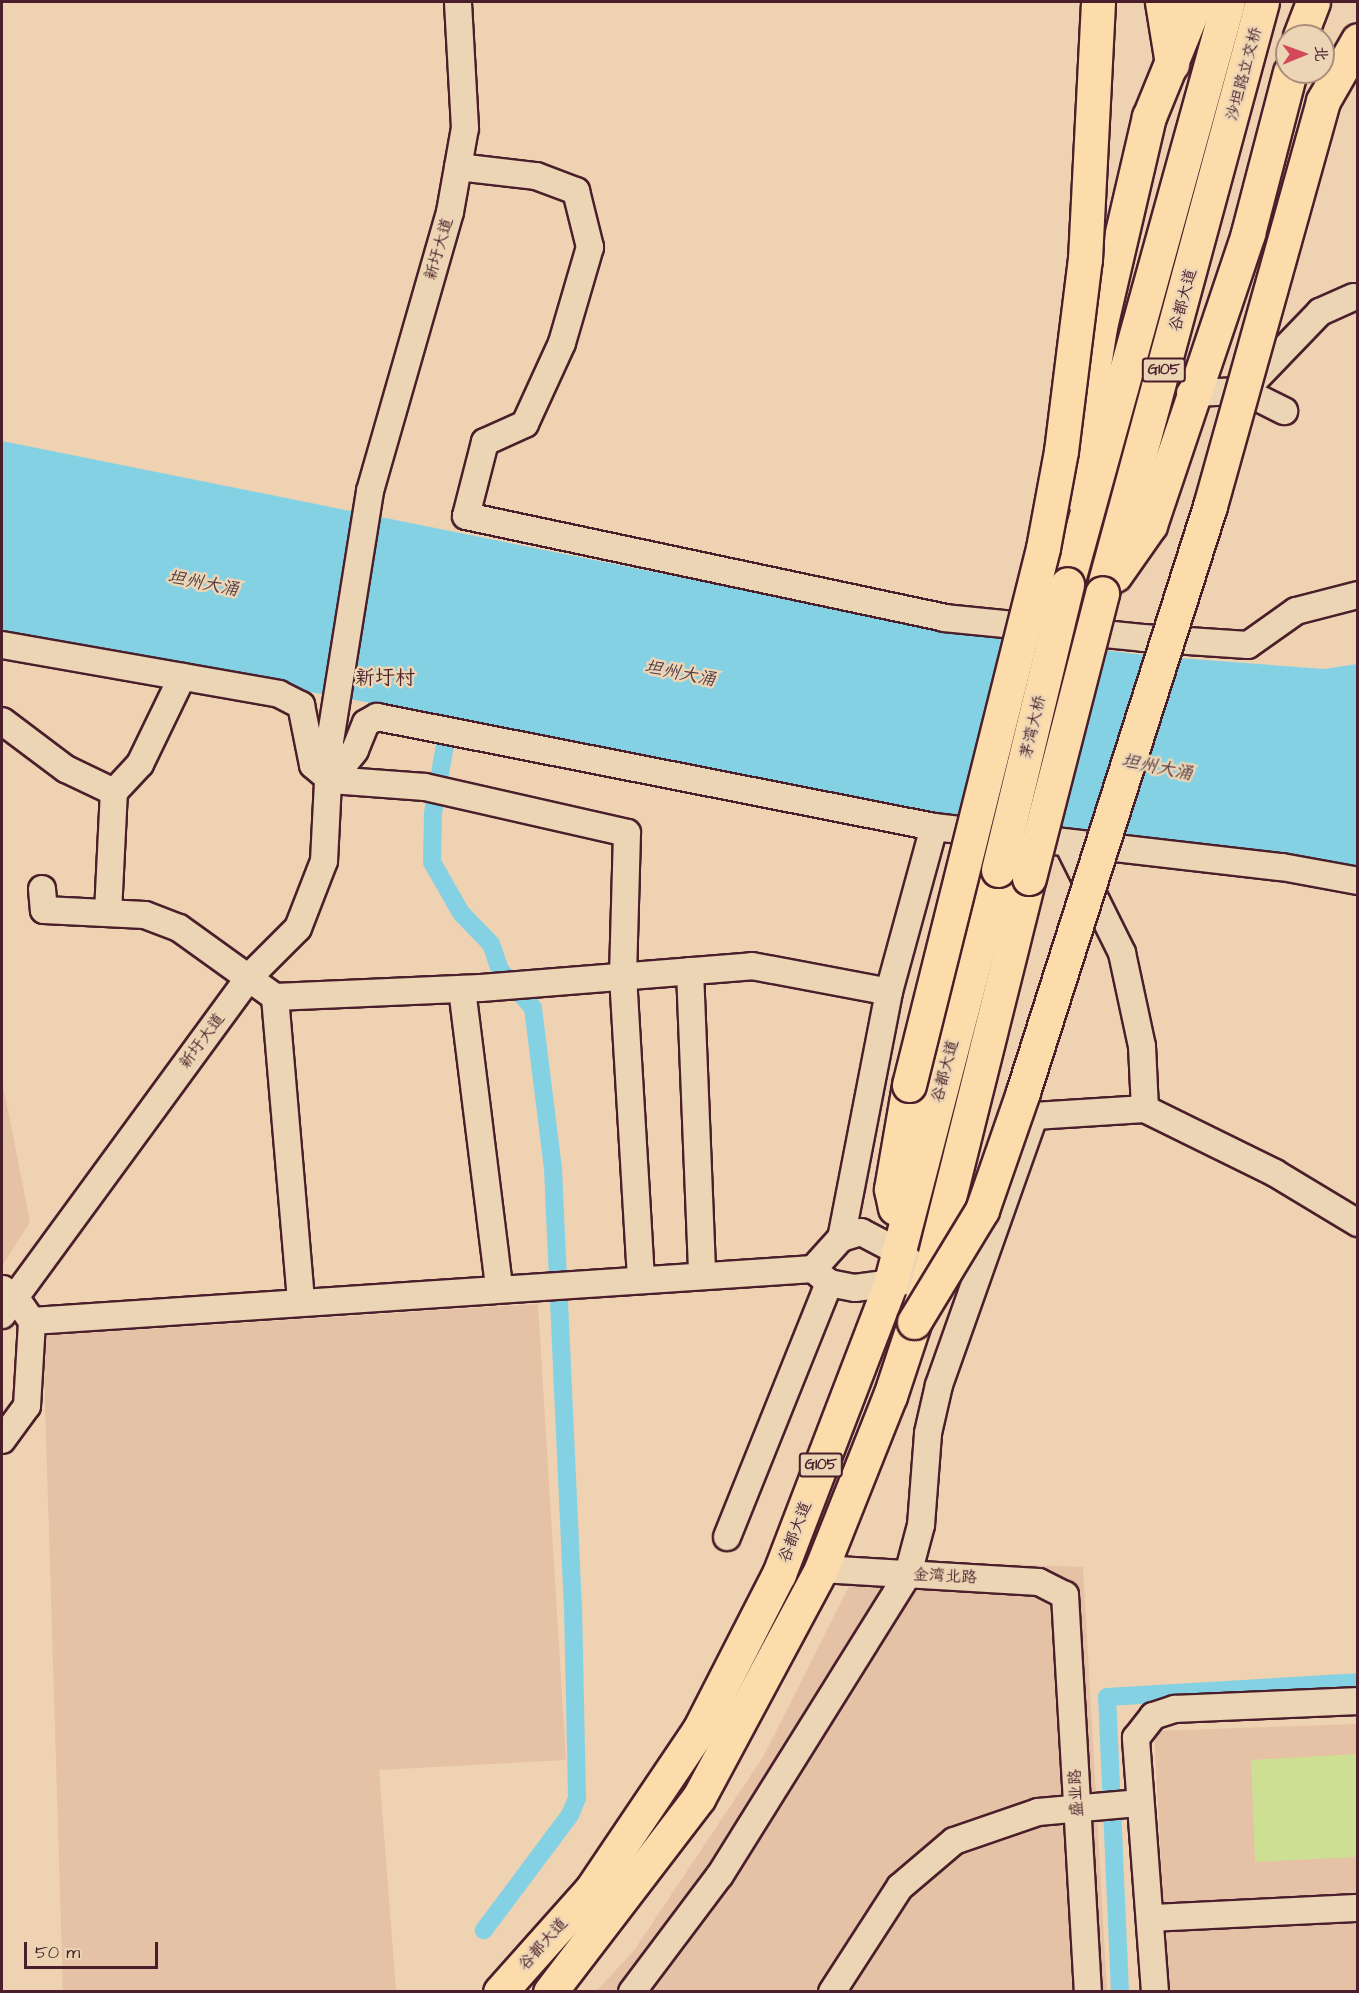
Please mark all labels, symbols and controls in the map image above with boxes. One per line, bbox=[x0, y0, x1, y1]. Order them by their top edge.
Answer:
north arrow bbox=[1275, 24, 1335, 84]
street label: 沙坦路立交桥 bbox=[1222, 25, 1266, 123]
text: 北 bbox=[1310, 46, 1332, 62]
street label: 新圩大道 bbox=[421, 216, 457, 282]
street label: 谷都大道 bbox=[1165, 267, 1201, 333]
road number: G105 bbox=[1142, 358, 1186, 382]
water label: 坦州大涌 bbox=[166, 567, 240, 601]
water label: 坦州大涌 bbox=[643, 657, 717, 691]
district label: 新圩村 bbox=[355, 666, 415, 690]
street label: 茅湾大桥 bbox=[1016, 694, 1050, 760]
water label: 坦州大涌 bbox=[1120, 751, 1194, 785]
street label: 新圩大道 bbox=[175, 1009, 229, 1073]
street label: 谷都大道 bbox=[927, 1038, 963, 1104]
road number: G105 bbox=[798, 1453, 844, 1477]
street label: 谷都大道 bbox=[775, 1499, 815, 1565]
street label: 金湾北路 bbox=[913, 1565, 977, 1587]
street label: 盛业路 bbox=[1065, 1769, 1087, 1817]
street label: 谷都大道 bbox=[514, 1914, 572, 1974]
scale bar bbox=[27, 1930, 160, 1968]
text: 50 m bbox=[35, 1940, 80, 1965]

